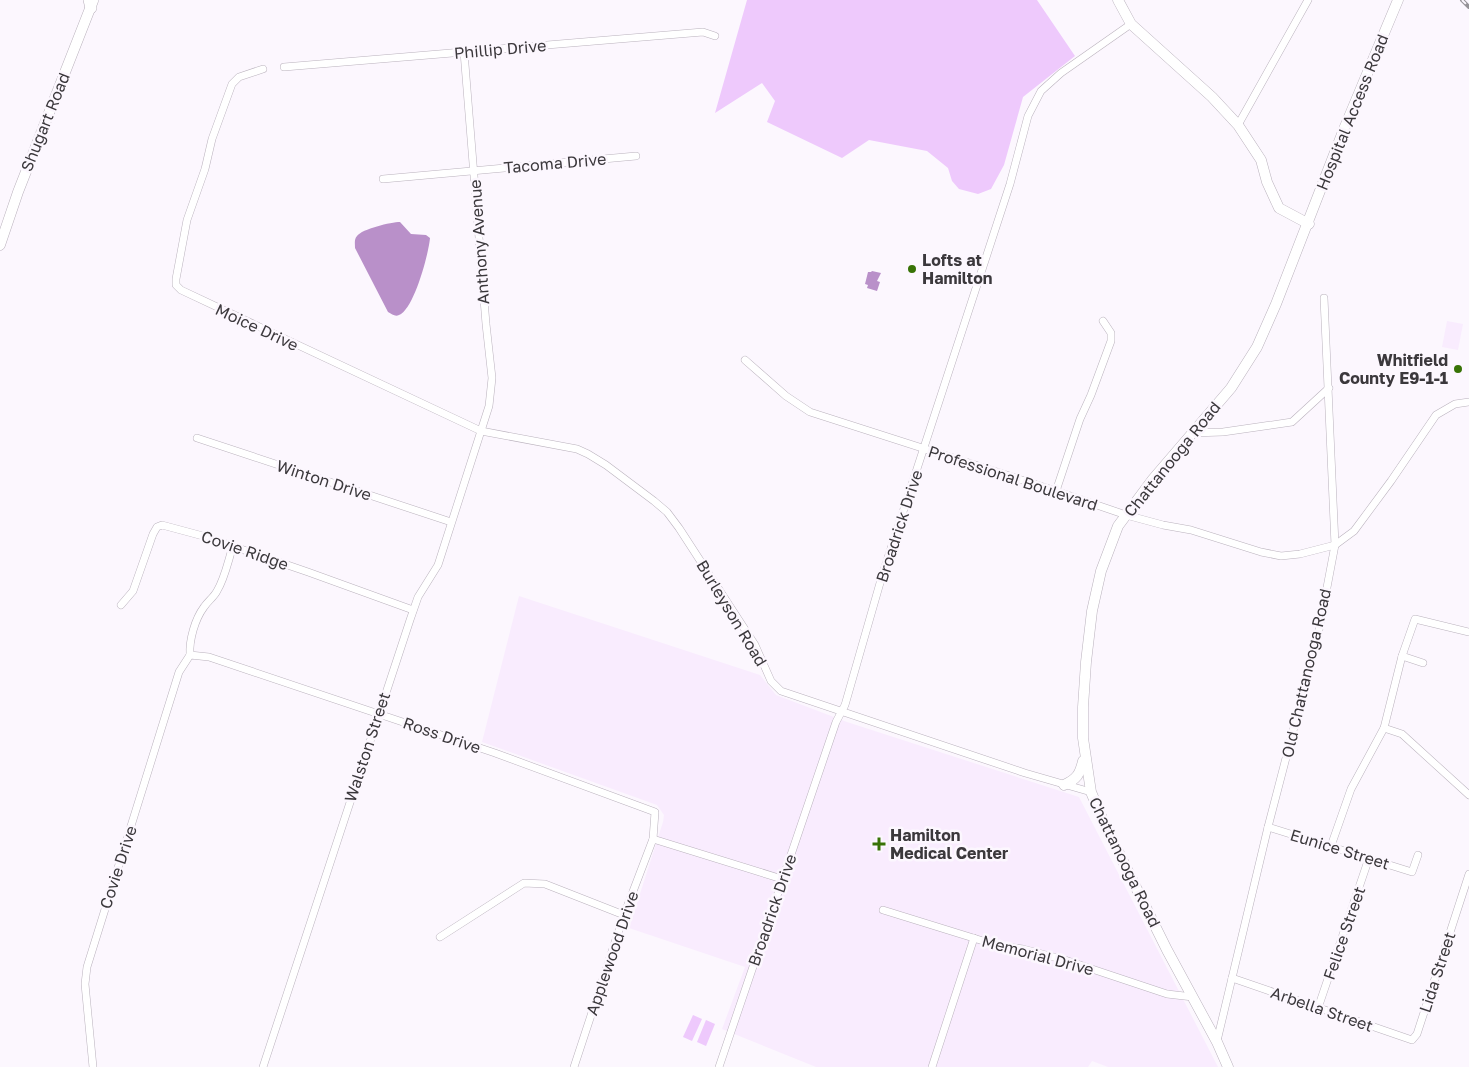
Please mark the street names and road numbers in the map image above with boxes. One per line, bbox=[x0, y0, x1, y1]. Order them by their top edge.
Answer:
street label: Hospital Access Road bbox=[1312, 31, 1392, 193]
street label: Phillip Drive bbox=[453, 35, 547, 63]
street label: Shugart Road bbox=[16, 70, 74, 174]
street label: Tacoma Drive bbox=[503, 149, 607, 177]
street label: Anthony Avenue bbox=[465, 179, 493, 305]
street label: Moice Drive bbox=[212, 299, 302, 355]
street label: Chattanooga Road bbox=[1119, 397, 1225, 521]
street label: Professional Boulevard bbox=[926, 441, 1100, 515]
street label: Winton Drive bbox=[274, 455, 374, 505]
street label: Broadrick Drive bbox=[871, 467, 927, 585]
street label: Covie Ridge bbox=[199, 526, 291, 574]
street label: Burleyson Road bbox=[692, 556, 772, 670]
street label: Old Chattanooga Road bbox=[1277, 586, 1335, 760]
street label: Walston Street bbox=[340, 689, 394, 805]
street label: Ross Drive bbox=[400, 712, 484, 758]
street label: Chattanooga Road bbox=[1085, 794, 1165, 930]
street label: Covie Drive bbox=[95, 823, 141, 911]
street label: Eunice Street bbox=[1288, 824, 1392, 874]
street label: Broadrick Drive bbox=[743, 851, 801, 969]
street label: Felice Street bbox=[1319, 884, 1369, 982]
street label: Applewood Drive bbox=[581, 888, 643, 1018]
street label: Lida Street bbox=[1415, 929, 1459, 1015]
street label: Memorial Drive bbox=[980, 930, 1096, 980]
street label: Arbella Street bbox=[1268, 982, 1376, 1036]

